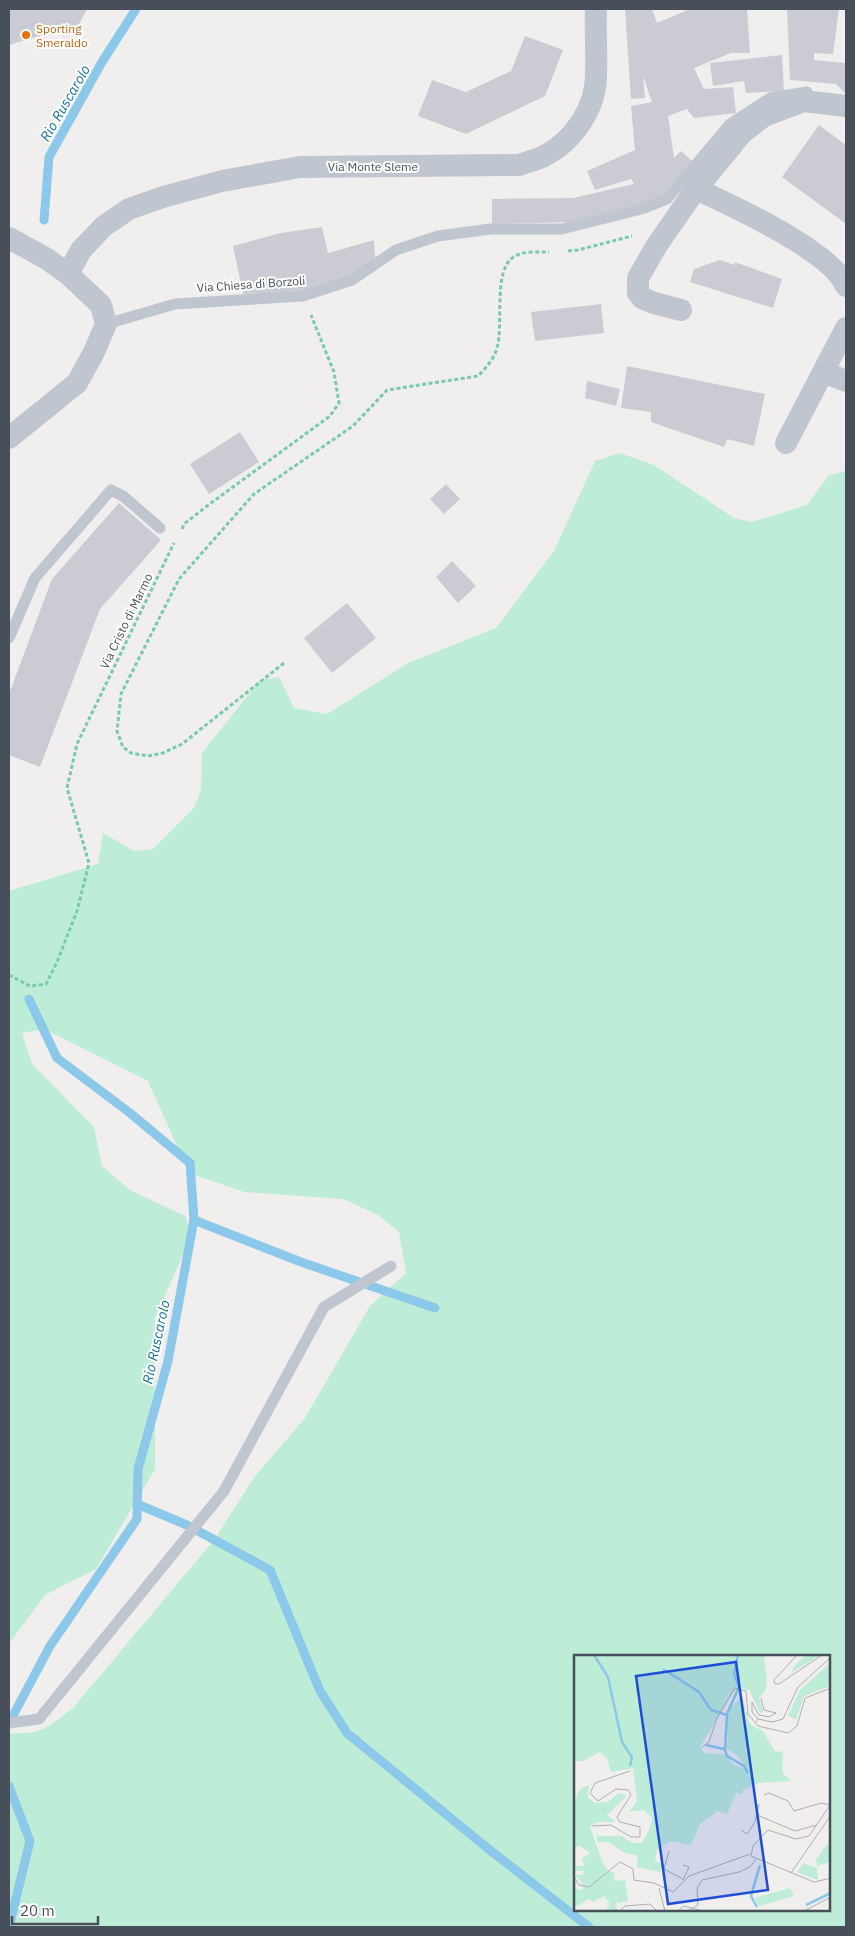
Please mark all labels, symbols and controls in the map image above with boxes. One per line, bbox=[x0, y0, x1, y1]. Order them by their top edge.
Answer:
place label: Sporting Smeraldo bbox=[36, 21, 88, 50]
marker: Sporting Smeraldo bbox=[20, 29, 32, 41]
water label: Rio Ruscarolo bbox=[36, 61, 94, 144]
street label: Via Monte Sleme bbox=[328, 159, 419, 174]
street label: Via Chiesa di Borzoli bbox=[196, 273, 306, 295]
street label: Via Cristo di Marmo bbox=[96, 571, 156, 671]
water label: Rio Ruscarolo bbox=[138, 1298, 174, 1386]
inset map bbox=[574, 1655, 830, 1911]
scale bar bbox=[12, 1894, 99, 1926]
text: 20 m bbox=[20, 1901, 55, 1920]

